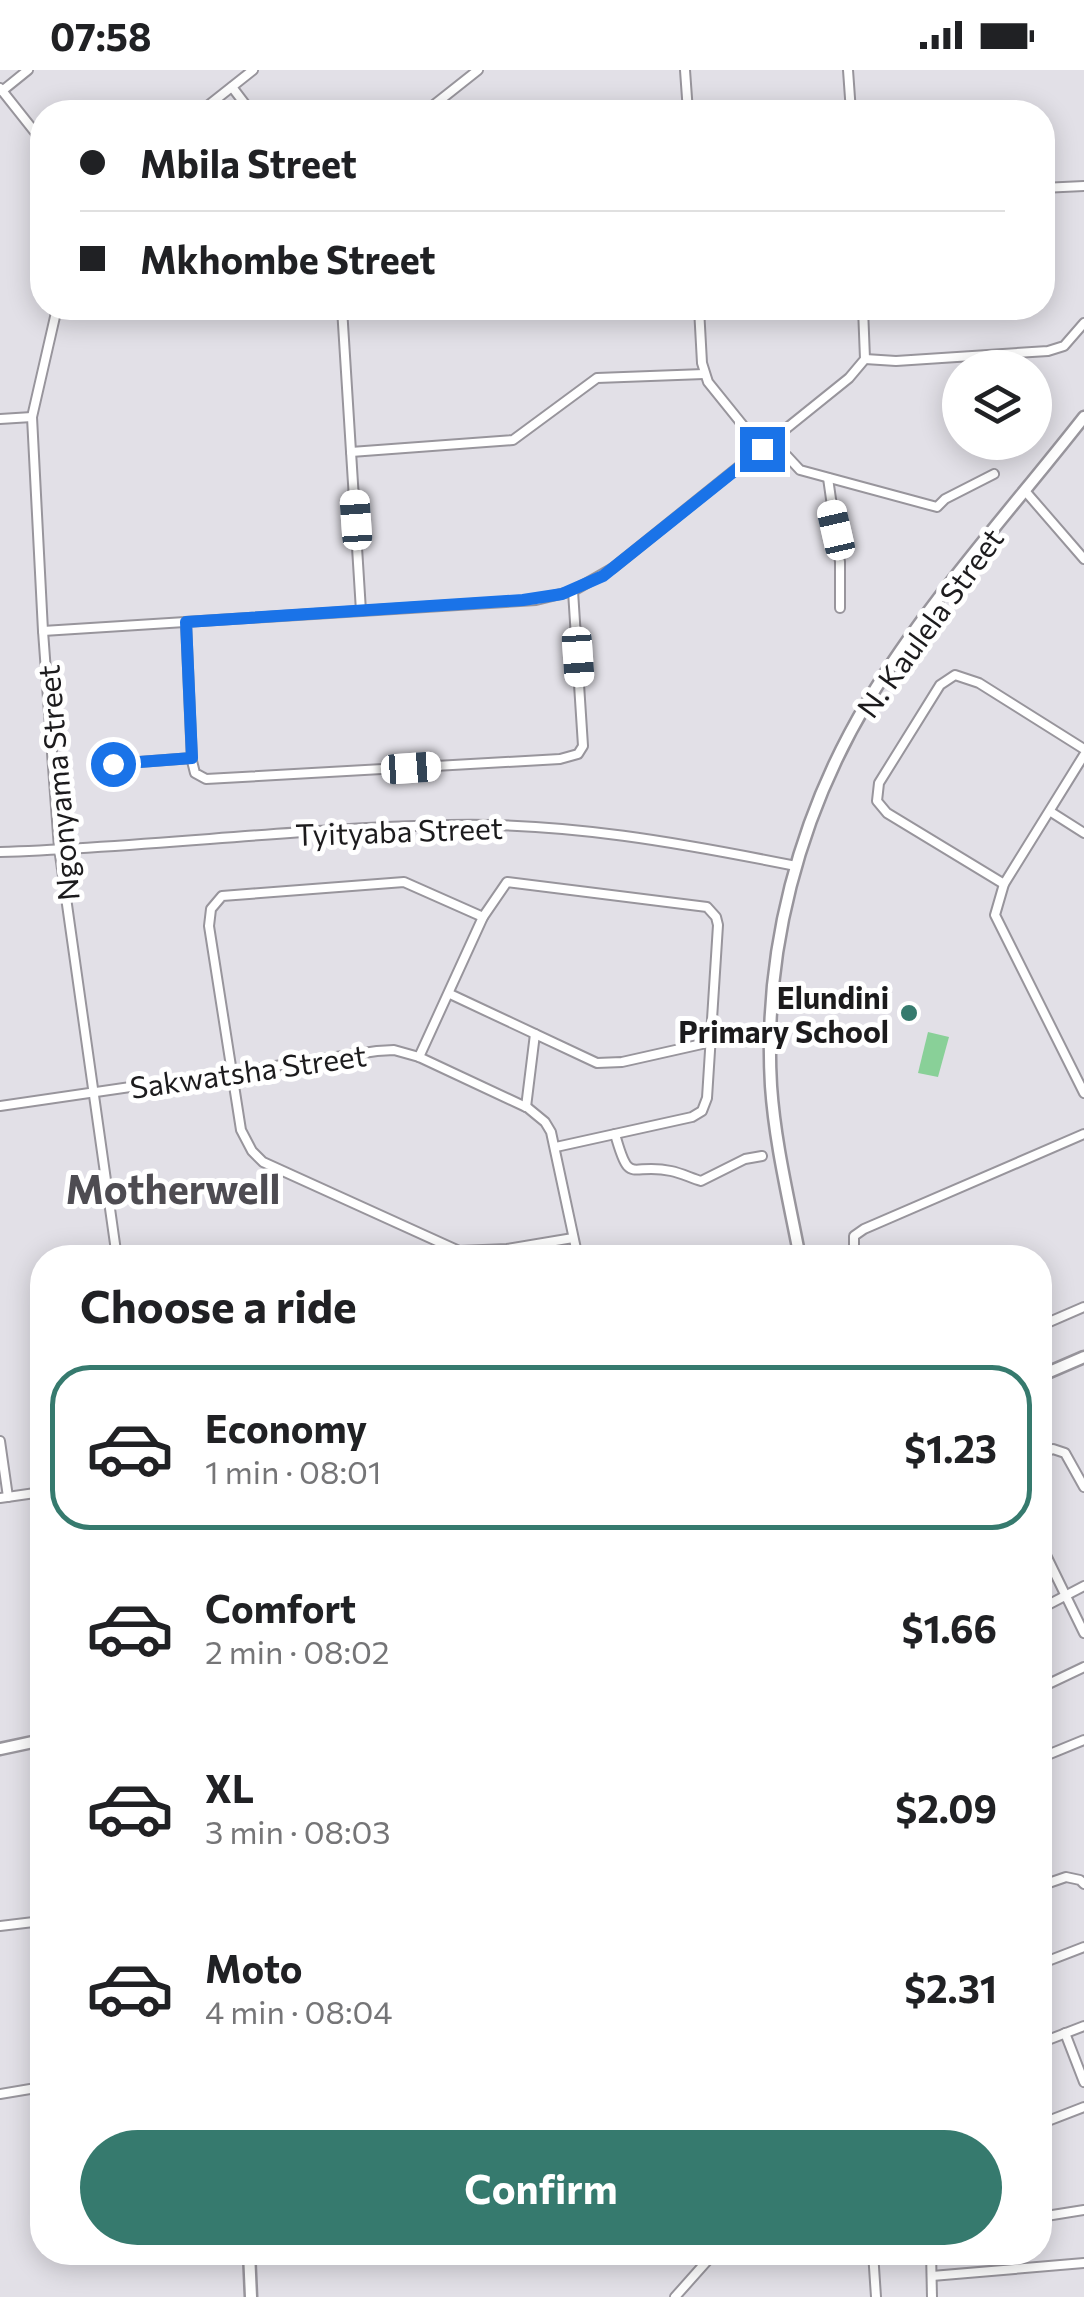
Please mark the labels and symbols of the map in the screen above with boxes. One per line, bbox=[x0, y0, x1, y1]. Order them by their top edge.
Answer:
route end bbox=[740, 427, 785, 472]
car bbox=[339, 489, 373, 551]
car bbox=[815, 497, 857, 563]
street label: N. Kaulela Street bbox=[848, 520, 1010, 724]
car bbox=[561, 626, 595, 688]
street label: Ngonyama Street bbox=[28, 663, 86, 903]
route start bbox=[91, 742, 136, 787]
car bbox=[380, 751, 442, 785]
street label: Tyityaba Street bbox=[295, 808, 503, 852]
place label: Elundini Primary School bbox=[678, 978, 889, 1049]
marker: Elundini Primary School bbox=[898, 1002, 920, 1024]
street label: Sakwatsha Street bbox=[127, 1035, 369, 1105]
district label: Motherwell bbox=[66, 1163, 280, 1212]

